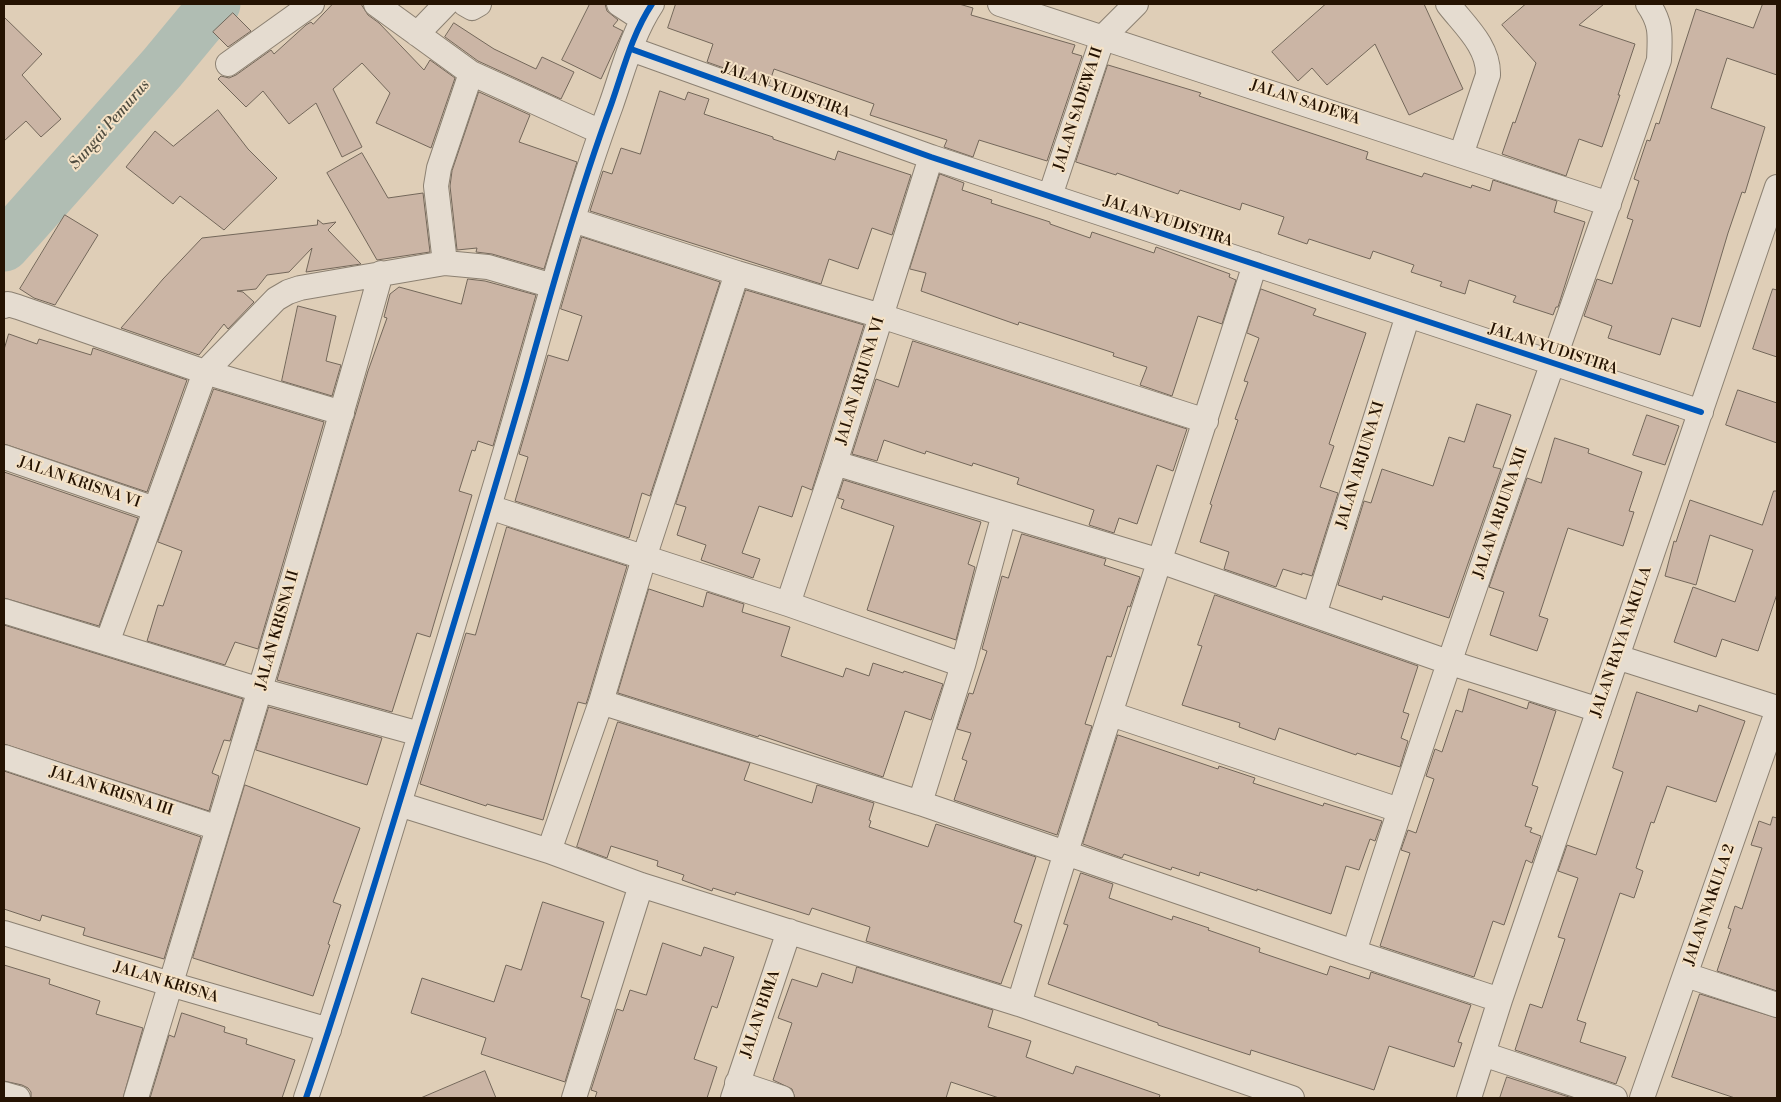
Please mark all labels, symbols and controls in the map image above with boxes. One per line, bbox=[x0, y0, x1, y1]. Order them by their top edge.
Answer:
street label: JALAN SADEWA II bbox=[1051, 45, 1107, 173]
street label: JALAN YUDISTIRA bbox=[719, 59, 853, 123]
water label: Sungai Pemurus bbox=[66, 76, 154, 174]
street label: JALAN SADEWA bbox=[1248, 77, 1362, 129]
street label: JALAN YUDISTIRA bbox=[1101, 193, 1235, 251]
street label: JALAN ARJUNA VI bbox=[833, 315, 889, 447]
street label: JALAN YUDISTIRA bbox=[1486, 321, 1620, 379]
street label: JALAN ARJUNA XI bbox=[1333, 399, 1389, 531]
street label: JALAN ARJUNA XII bbox=[1470, 445, 1532, 581]
street label: JALAN KRISNA VI bbox=[15, 454, 143, 512]
street label: JALAN RAYA NAKULA bbox=[1588, 564, 1656, 720]
street label: JALAN KRISNA II bbox=[252, 568, 304, 692]
street label: JALAN KRISNA III bbox=[47, 764, 175, 820]
street label: JALAN NAKULA 2 bbox=[1681, 842, 1739, 968]
street label: JALAN KRISNA bbox=[111, 959, 221, 1007]
street label: JALAN BIMA bbox=[738, 968, 784, 1060]

